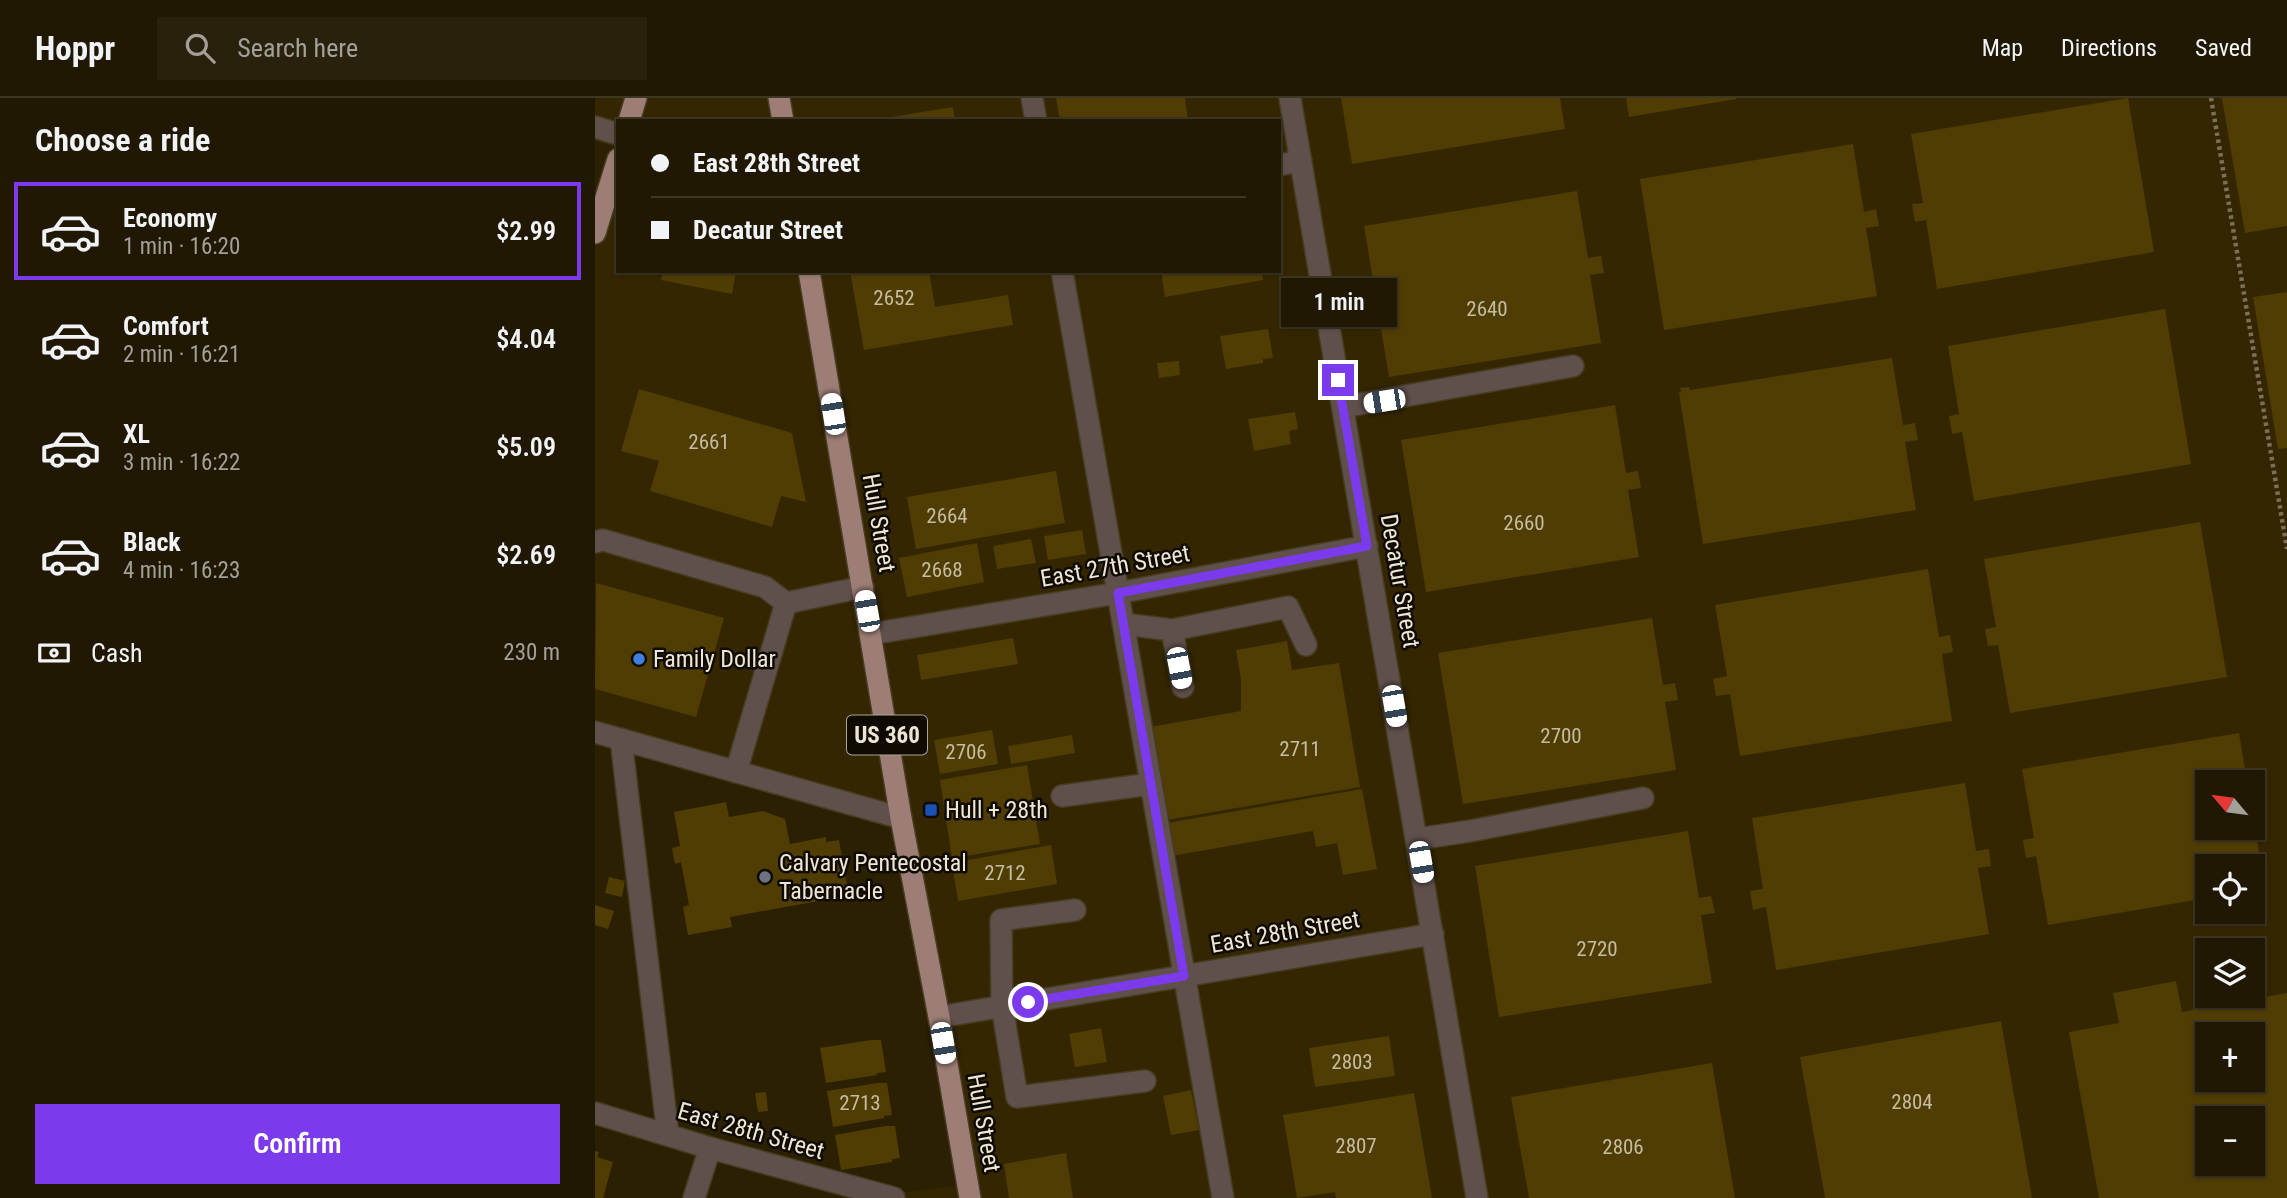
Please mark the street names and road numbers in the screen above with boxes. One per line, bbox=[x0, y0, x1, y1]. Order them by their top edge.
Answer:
street label: Hull Street bbox=[857, 472, 901, 574]
street label: Decatur Street bbox=[1374, 512, 1426, 650]
street label: East 27th Street bbox=[1038, 539, 1192, 593]
road number: US 360 bbox=[847, 716, 927, 754]
street label: East 28th Street bbox=[1208, 905, 1362, 959]
street label: Hull Street bbox=[962, 1072, 1006, 1174]
street label: East 28th Street bbox=[675, 1097, 827, 1165]

